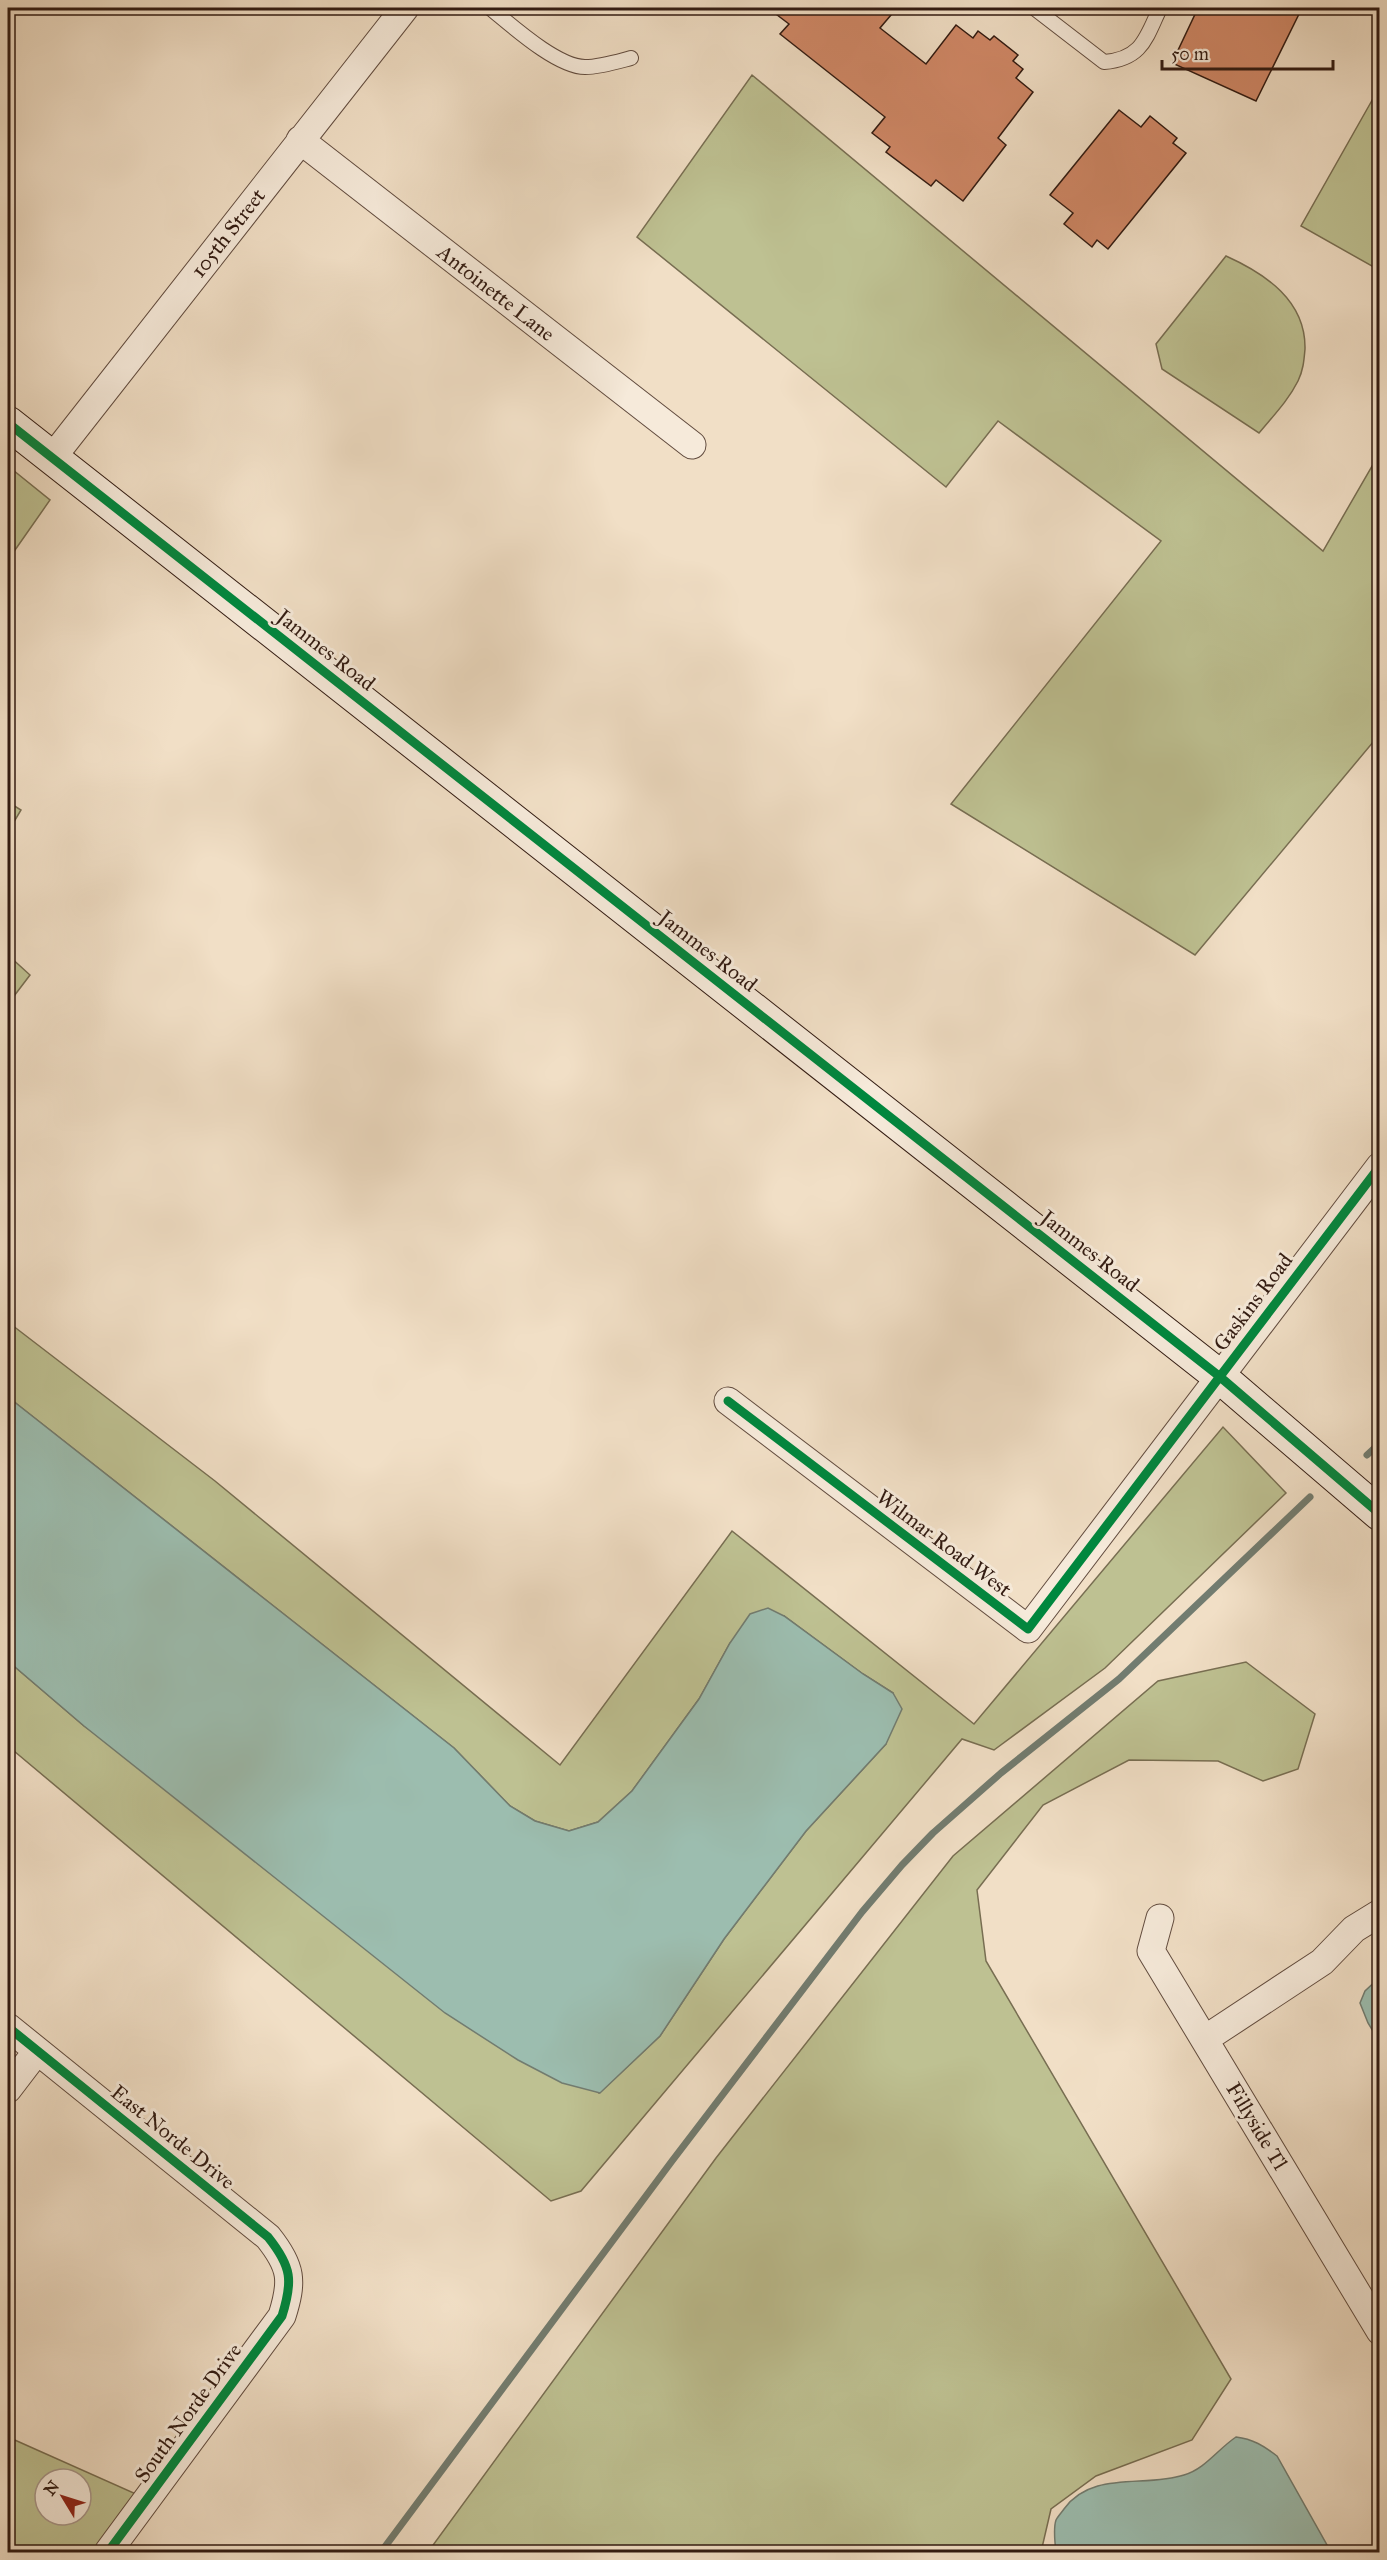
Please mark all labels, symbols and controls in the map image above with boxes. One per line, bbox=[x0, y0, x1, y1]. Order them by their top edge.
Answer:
scale bar bbox=[1162, 33, 1333, 71]
text: 50 m bbox=[1171, 43, 1209, 65]
street label: 105th Street bbox=[185, 183, 271, 283]
street label: Antoinette Lane bbox=[431, 238, 560, 347]
street label: Jammes Road bbox=[270, 602, 381, 697]
street label: Jammes Road bbox=[652, 903, 763, 998]
street label: Jammes Road bbox=[1034, 1203, 1145, 1298]
street label: Gaskins Road bbox=[1208, 1248, 1298, 1356]
street label: Wilmar Road West bbox=[871, 1484, 1017, 1603]
street label: Fillyside Tl bbox=[1221, 2077, 1293, 2175]
street label: East Norde Drive bbox=[106, 2079, 240, 2195]
street label: South Norde Drive bbox=[129, 2338, 247, 2488]
north arrow bbox=[33, 2467, 93, 2527]
text: N bbox=[40, 2477, 63, 2499]

